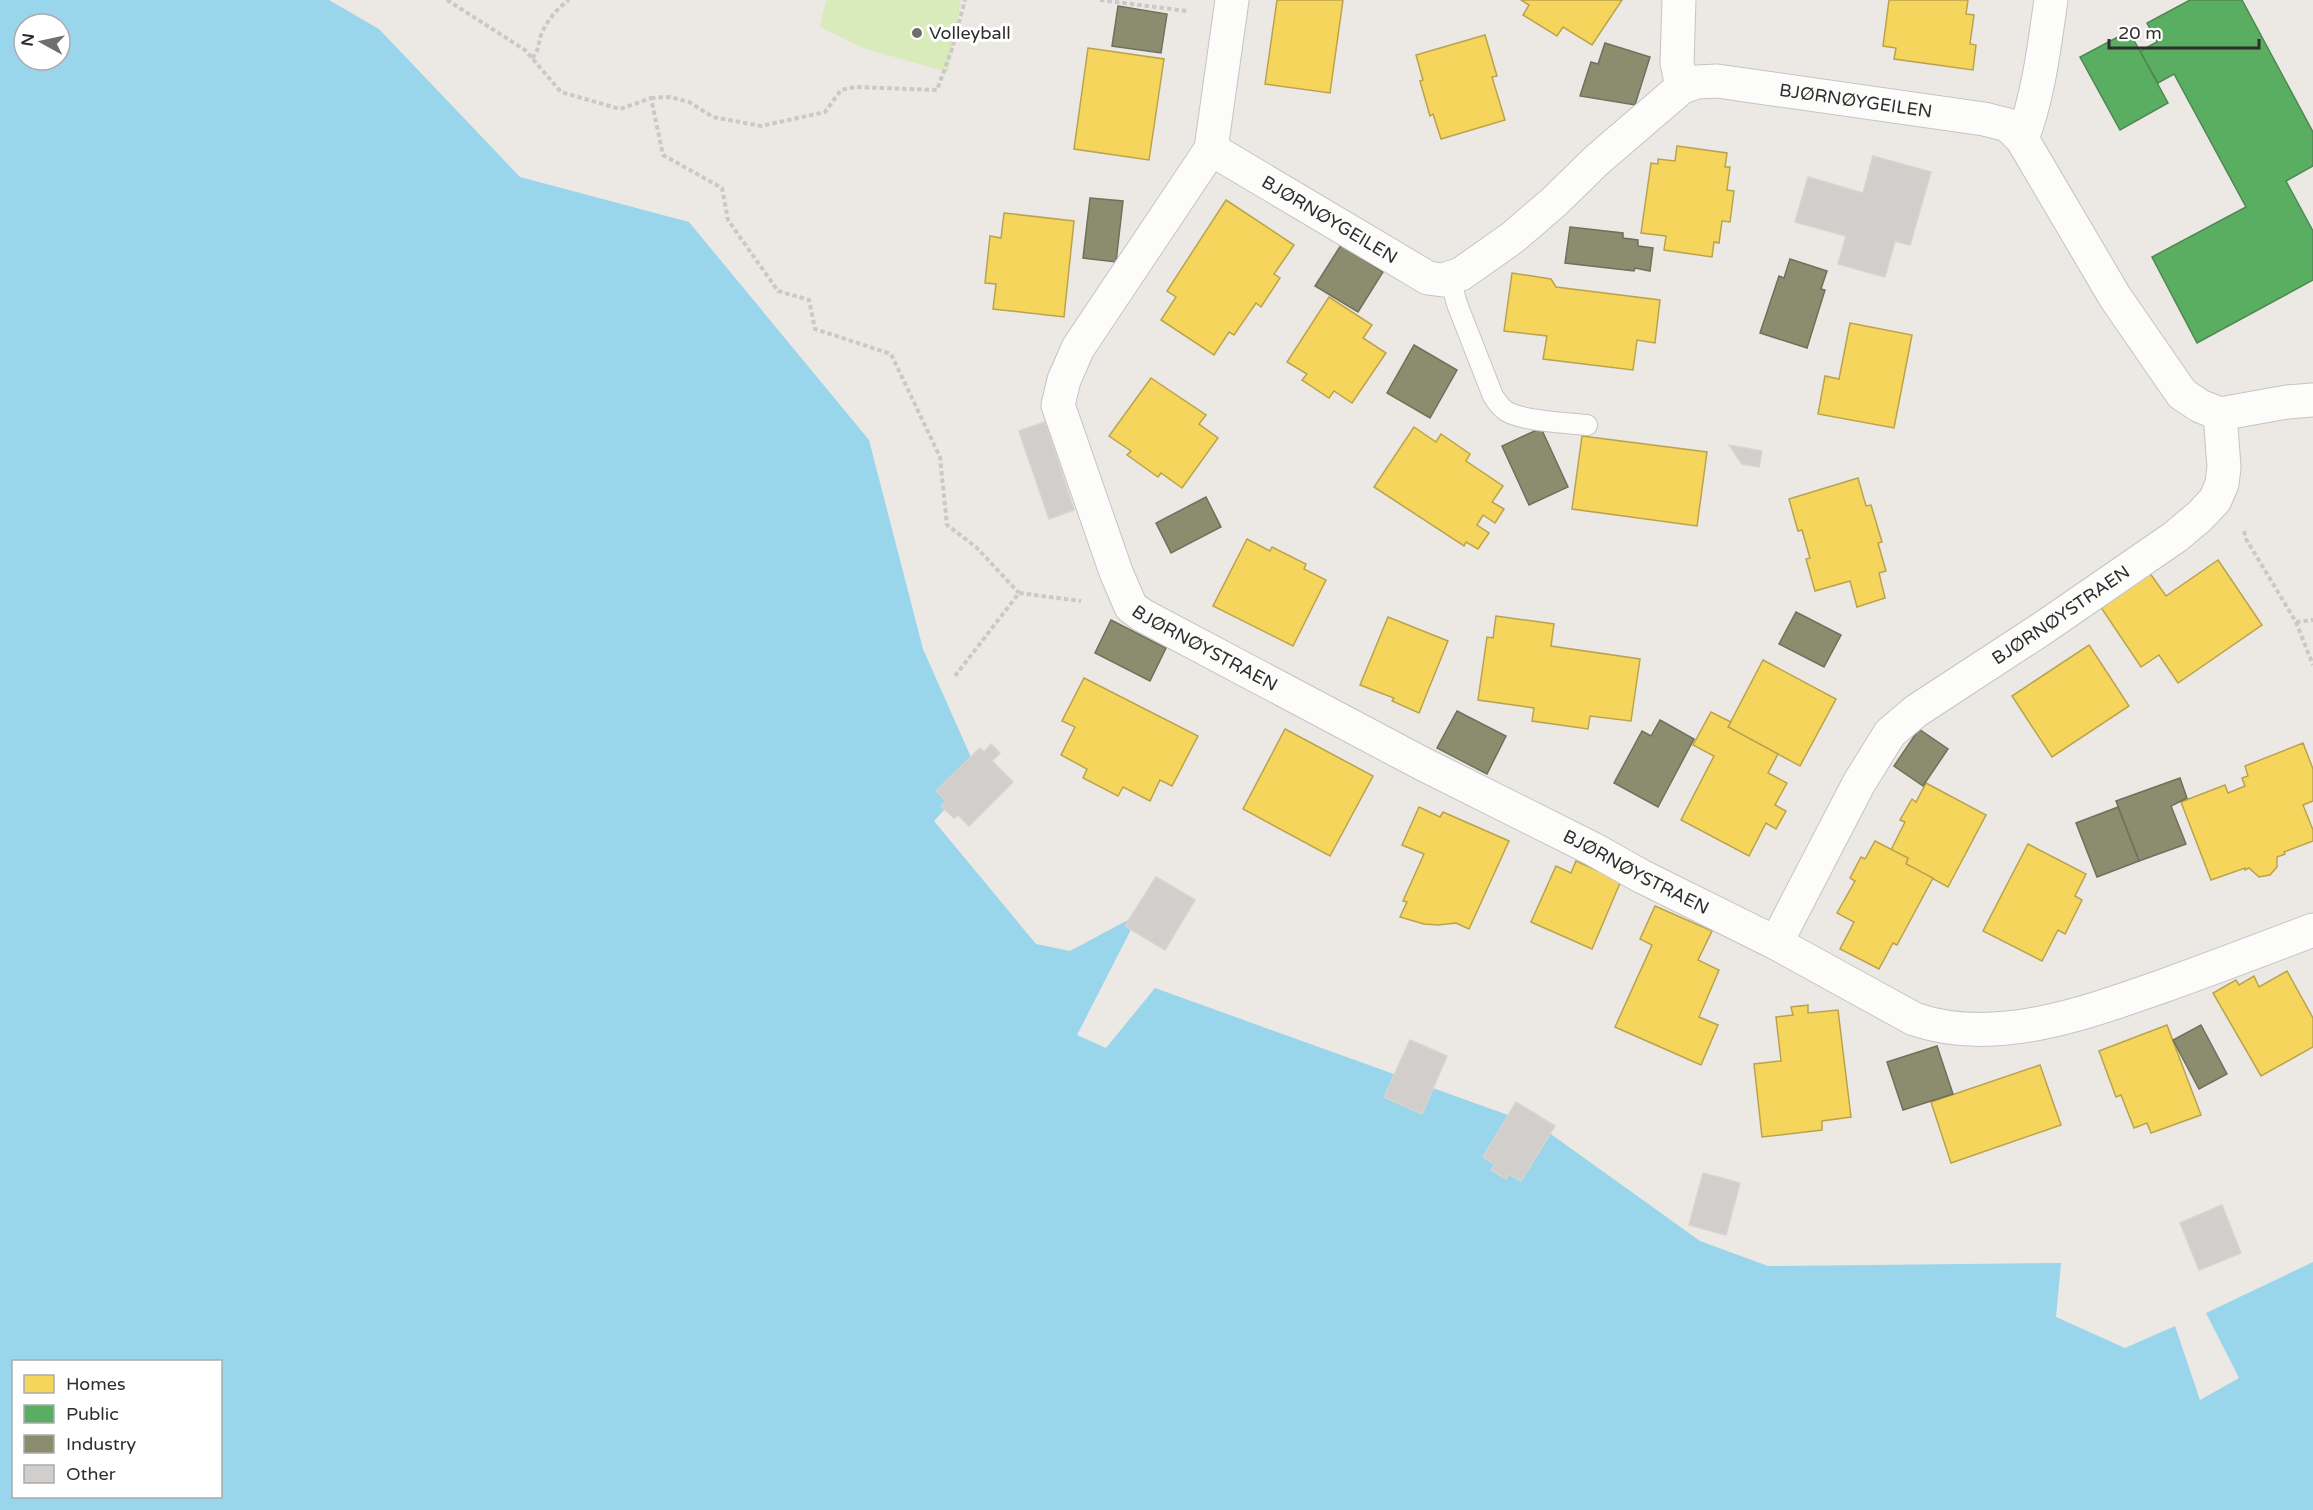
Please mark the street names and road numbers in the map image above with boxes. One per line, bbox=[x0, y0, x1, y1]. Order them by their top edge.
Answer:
street label: BJØRNØYGEILEN bbox=[1778, 79, 1934, 123]
street label: BJØRNØYGEILEN bbox=[1258, 171, 1402, 268]
street label: BJØRNØYSTRAEN bbox=[1988, 560, 2134, 669]
street label: BJØRNØYSTRAEN bbox=[1128, 600, 1281, 696]
street label: BJØRNØYSTRAEN bbox=[1559, 825, 1713, 919]

